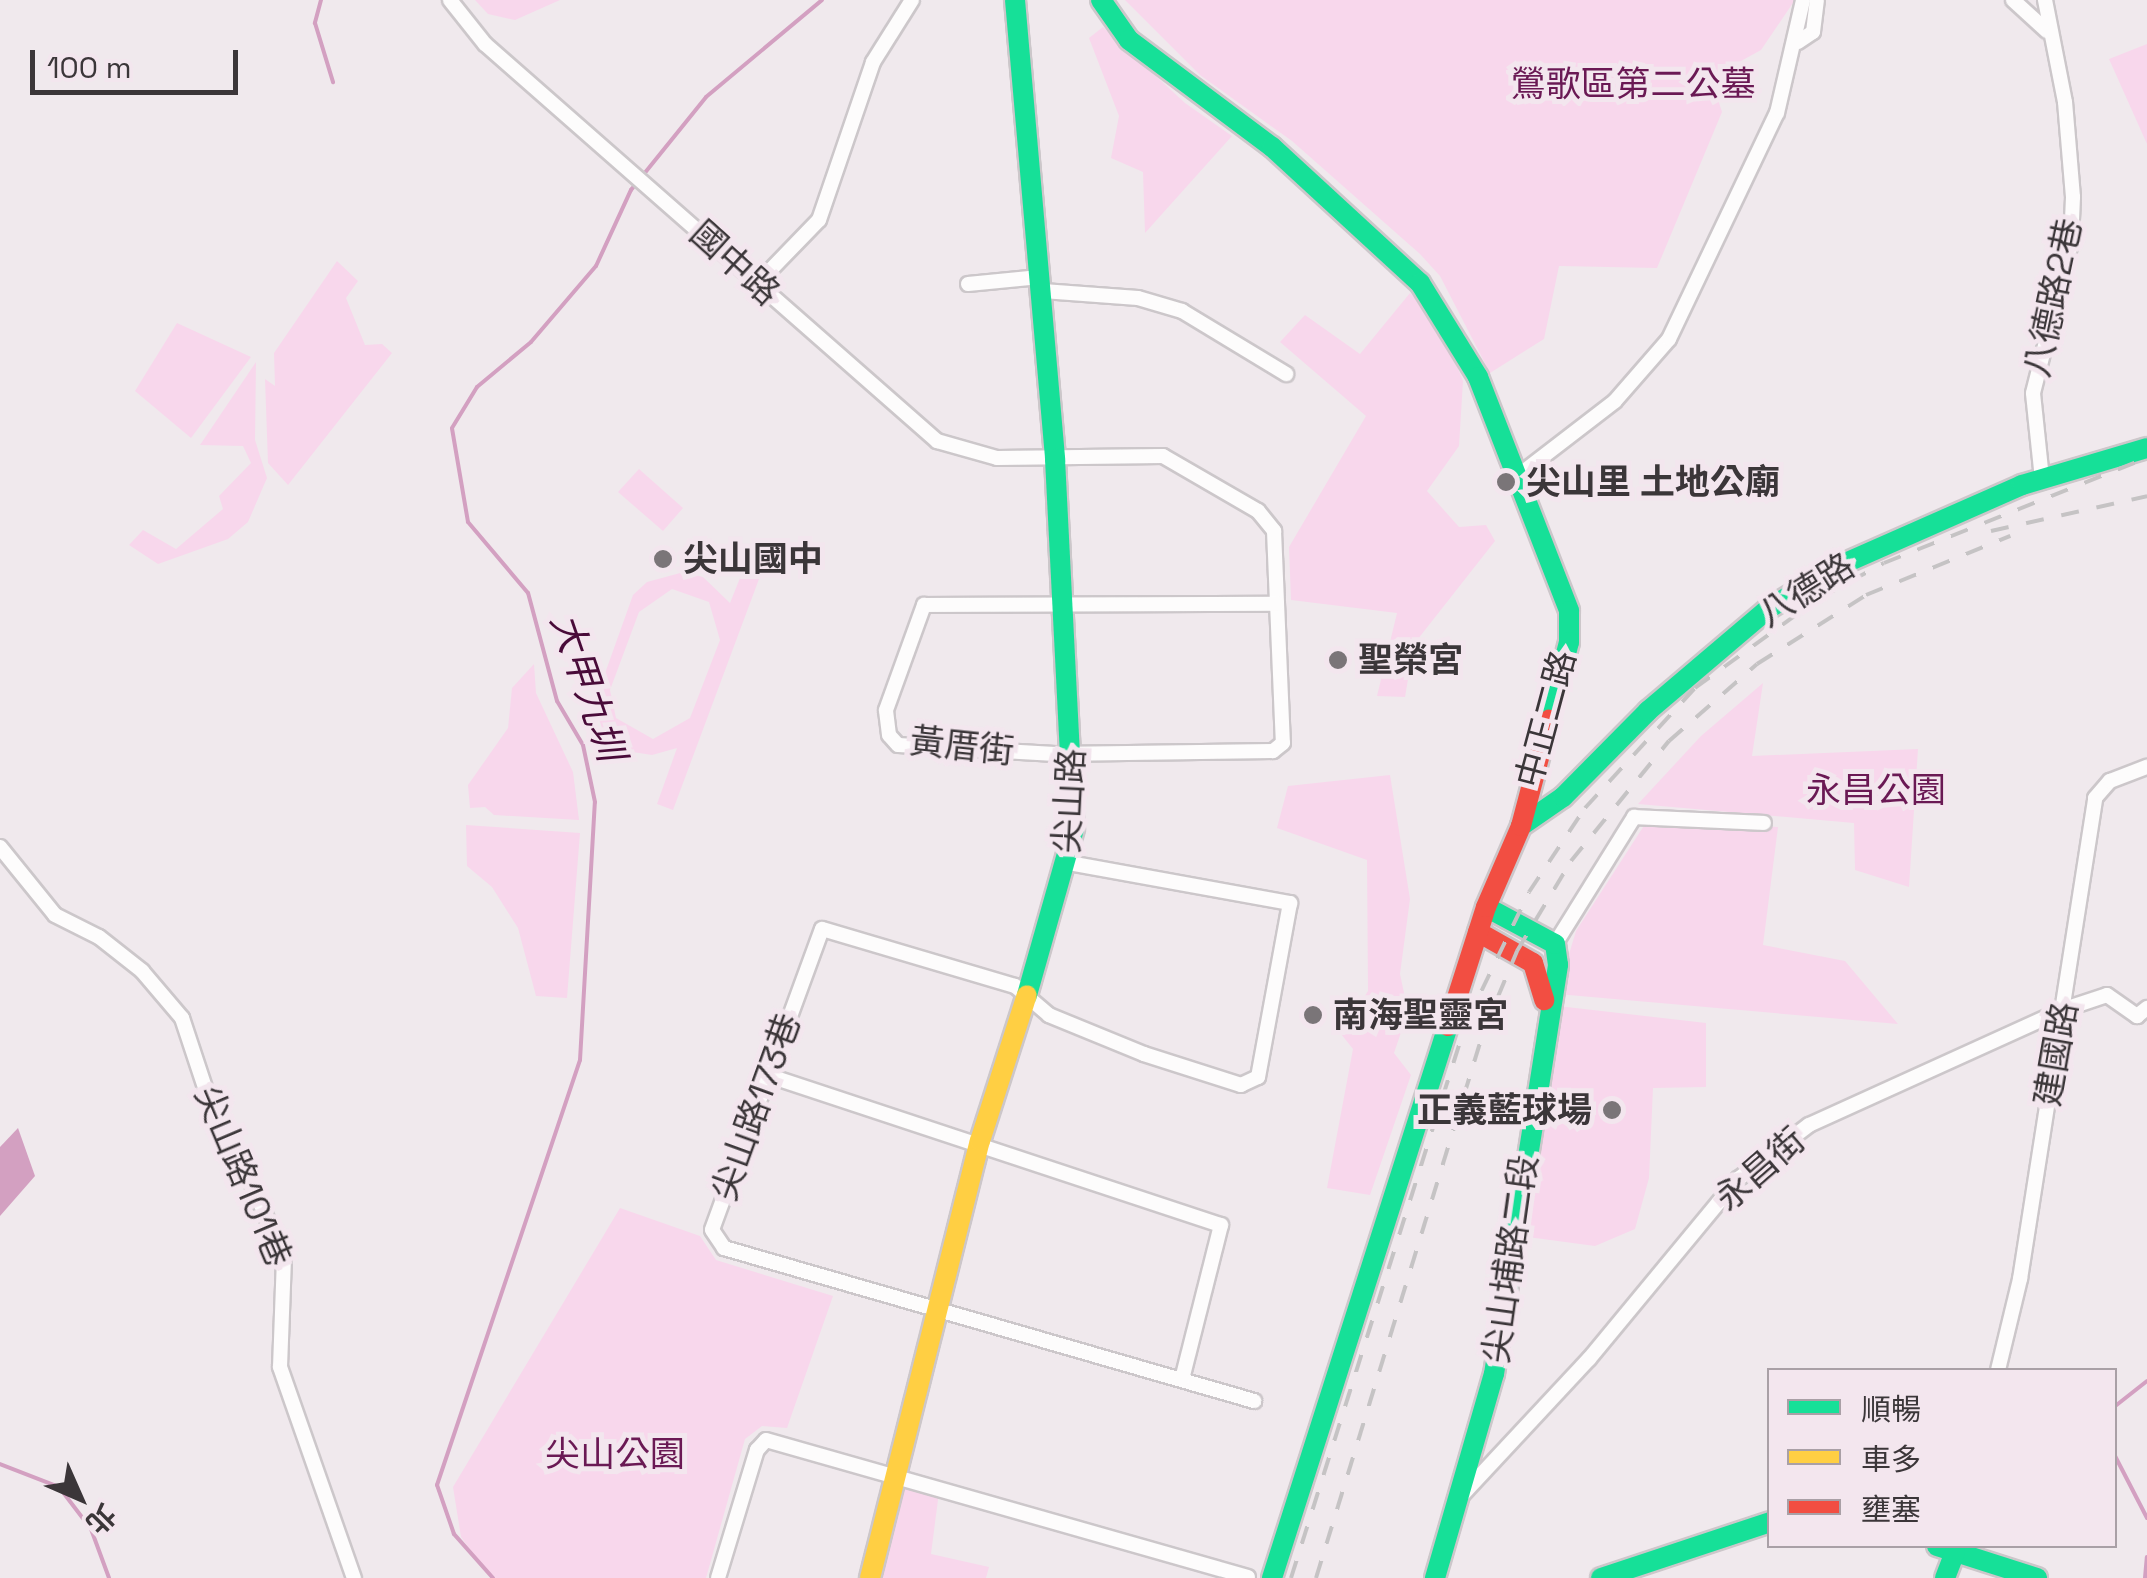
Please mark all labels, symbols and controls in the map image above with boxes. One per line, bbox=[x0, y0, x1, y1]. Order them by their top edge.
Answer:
scale bar bbox=[35, 30, 242, 92]
text: 100 m bbox=[47, 48, 132, 87]
park label: 鶯歌區第二公墓 bbox=[1511, 63, 1755, 105]
street label: 國中路 bbox=[682, 212, 788, 314]
street label: 八德路2巷 bbox=[2016, 215, 2090, 381]
place label: 尖山里 土地公廟 bbox=[1526, 461, 1780, 503]
marker: 尖山里 土地公廟 bbox=[1495, 471, 1517, 493]
place label: 尖山國中 bbox=[683, 538, 823, 580]
street label: 八德路 bbox=[1750, 544, 1862, 636]
marker: 尖山國中 bbox=[652, 548, 674, 570]
water label: 大甲九圳 bbox=[541, 608, 633, 766]
place label: 聖榮宮 bbox=[1358, 639, 1463, 681]
street label: 中正二路 bbox=[1508, 646, 1584, 792]
marker: 聖榮宮 bbox=[1327, 649, 1349, 671]
street label: 黃厝街 bbox=[908, 720, 1016, 772]
street label: 尖山路 bbox=[1045, 747, 1093, 855]
park label: 永昌公園 bbox=[1806, 769, 1946, 811]
place label: 南海聖靈宮 bbox=[1333, 994, 1508, 1036]
street label: 建國路 bbox=[2026, 999, 2086, 1109]
marker: 南海聖靈宮 bbox=[1302, 1004, 1324, 1026]
street label: 尖山路173巷 bbox=[703, 1008, 809, 1206]
street label: 尖山路101巷 bbox=[186, 1080, 300, 1272]
place label: 正義藍球場 bbox=[1417, 1089, 1592, 1131]
marker: 正義藍球場 bbox=[1601, 1099, 1623, 1121]
street label: 永昌街 bbox=[1707, 1119, 1813, 1219]
street label: 尖山埔路二段 bbox=[1475, 1152, 1545, 1366]
legend bbox=[1767, 1368, 2117, 1548]
text: 順暢 bbox=[1861, 1390, 1921, 1429]
park label: 尖山公園 bbox=[545, 1433, 685, 1475]
text: 車多 bbox=[1861, 1440, 1921, 1479]
north arrow bbox=[30, 1448, 130, 1548]
text: 壅塞 bbox=[1861, 1490, 1921, 1529]
text: 北 bbox=[79, 1497, 124, 1542]

